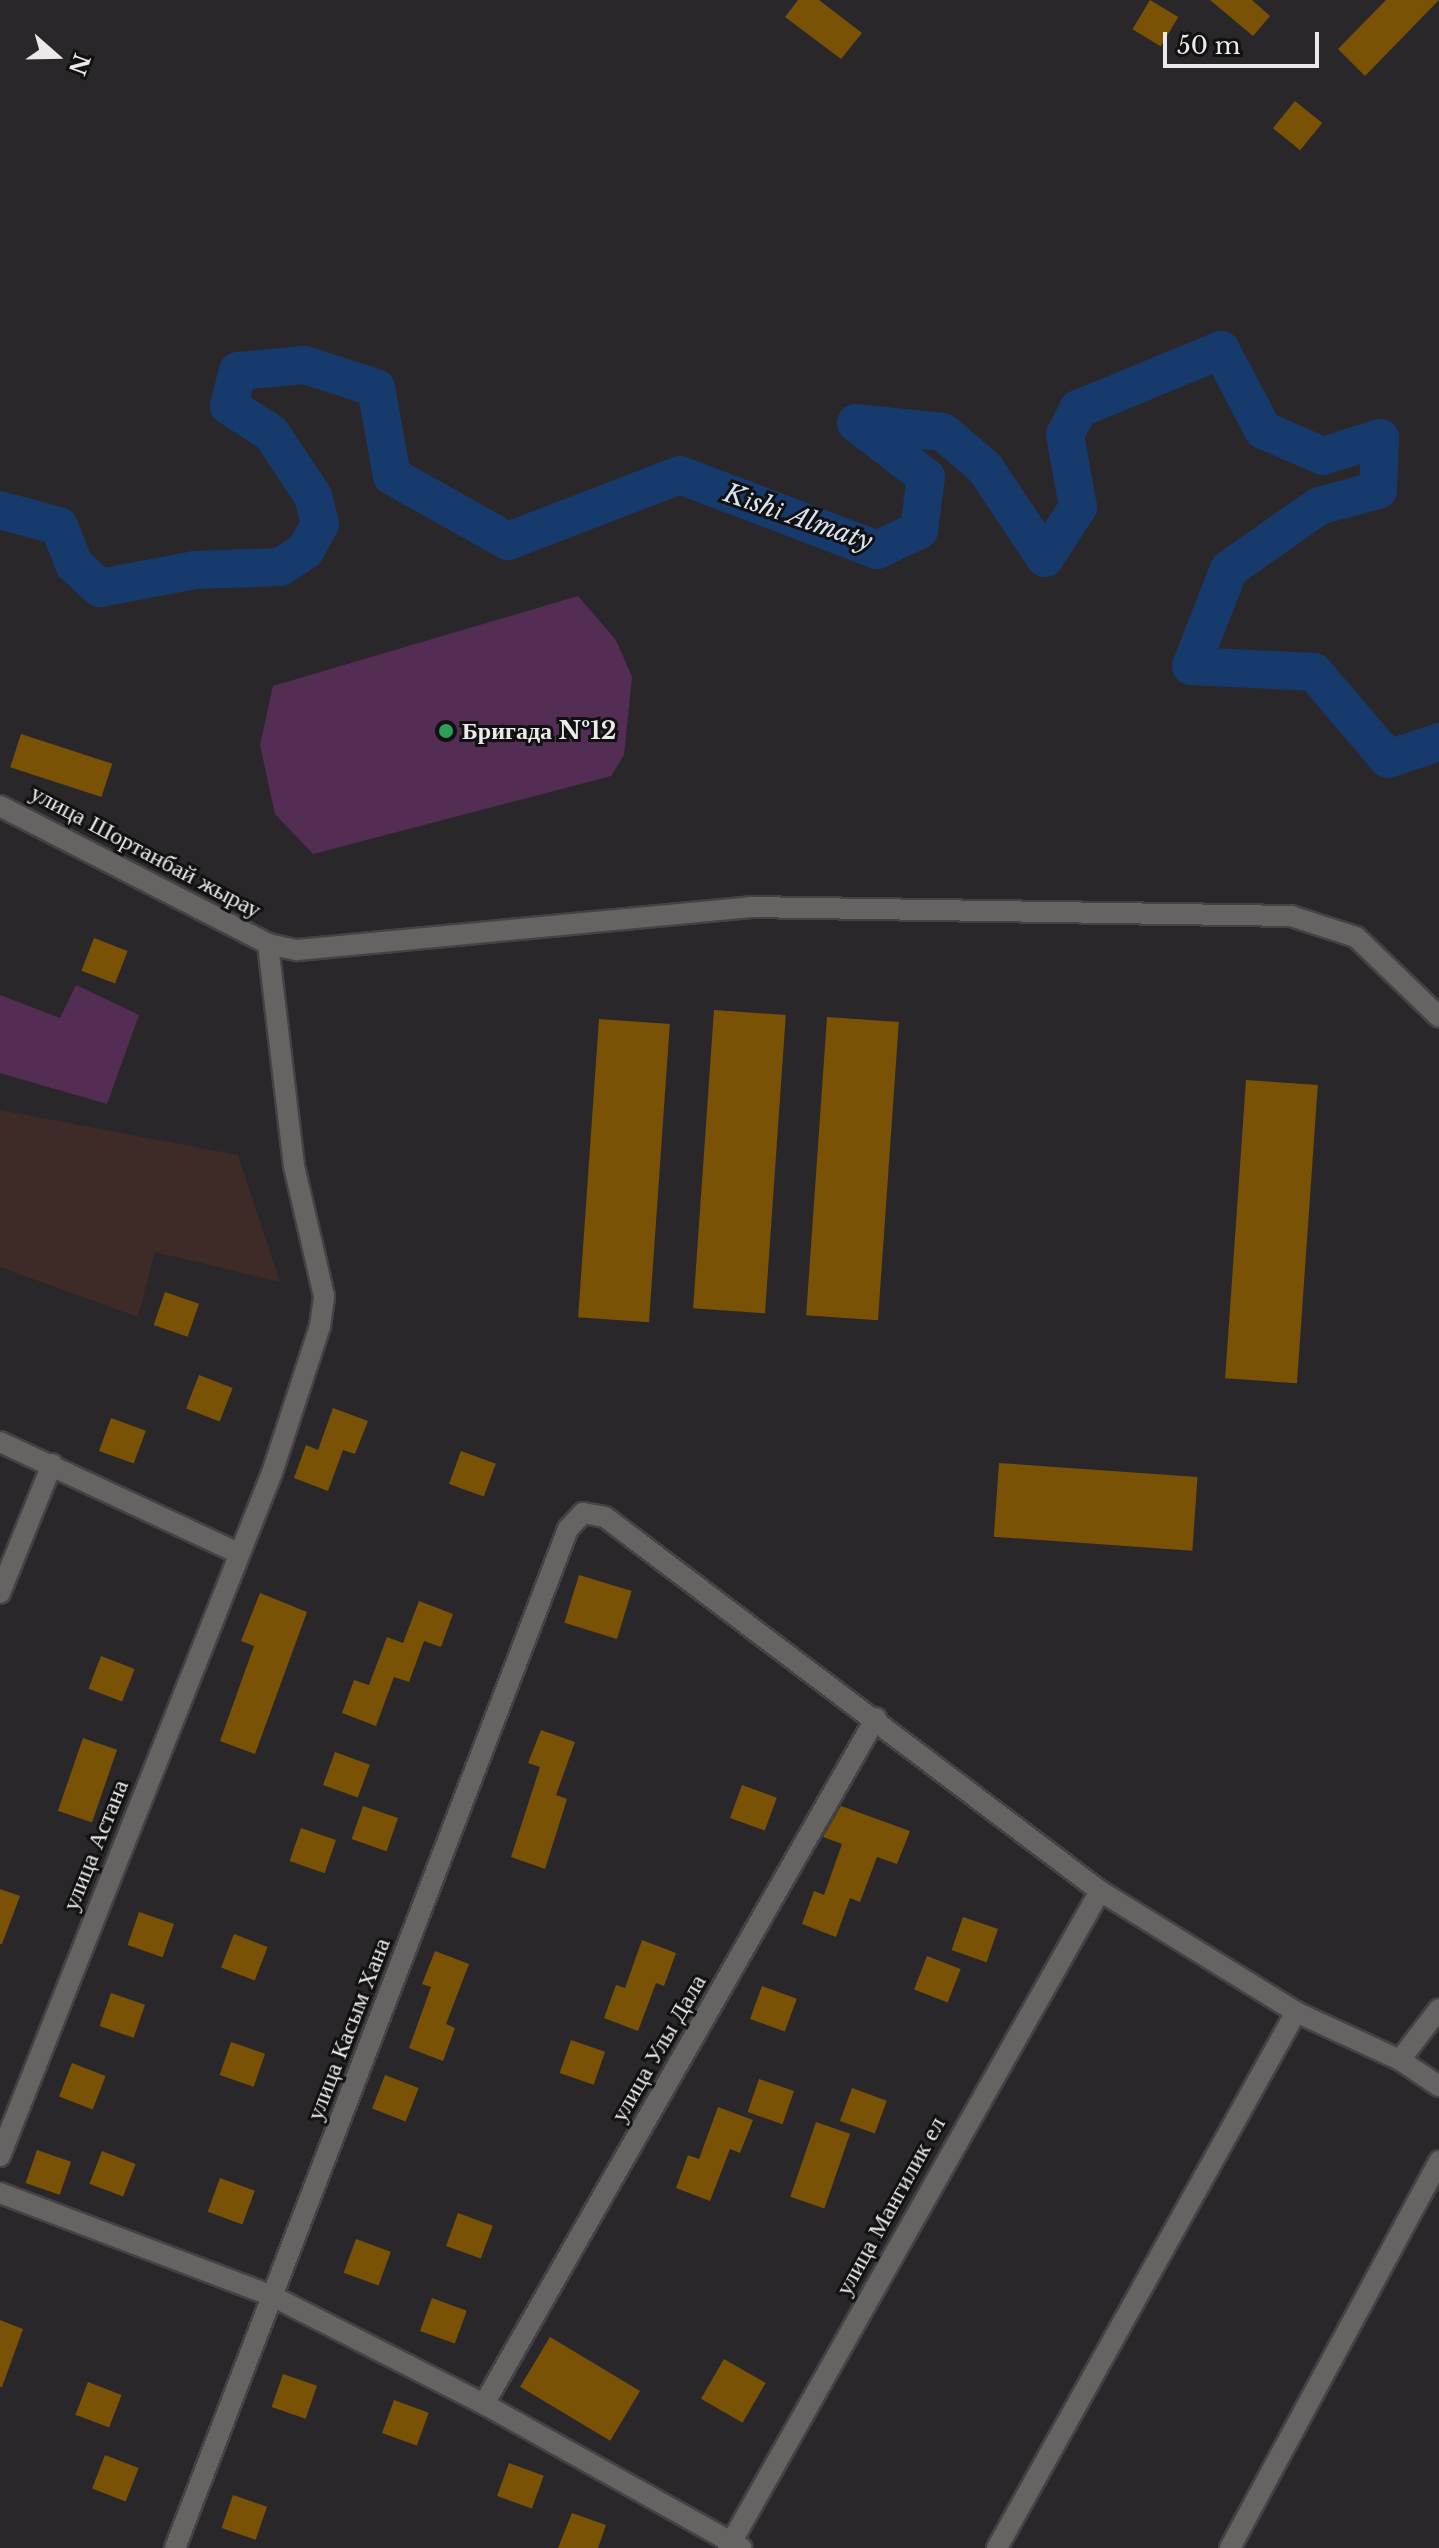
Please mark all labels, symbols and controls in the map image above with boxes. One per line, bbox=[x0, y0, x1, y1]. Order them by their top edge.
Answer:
north arrow bbox=[16, 16, 96, 96]
scale bar bbox=[1167, 16, 1323, 66]
text: 50 m bbox=[1177, 31, 1240, 60]
text: N bbox=[63, 50, 95, 79]
water label: Kіshі Almaty bbox=[720, 478, 876, 558]
place label: Бригада №12 bbox=[462, 717, 616, 745]
marker: Бригада №12 bbox=[437, 722, 455, 740]
street label: улица Шортанбай жырау bbox=[26, 778, 266, 924]
street label: улица Астана bbox=[56, 1775, 134, 1915]
street label: улица Касым Хана bbox=[300, 1934, 396, 2124]
street label: улица Улы Дала bbox=[604, 1969, 712, 2127]
street label: улица Мангилик ел bbox=[829, 2112, 951, 2300]

